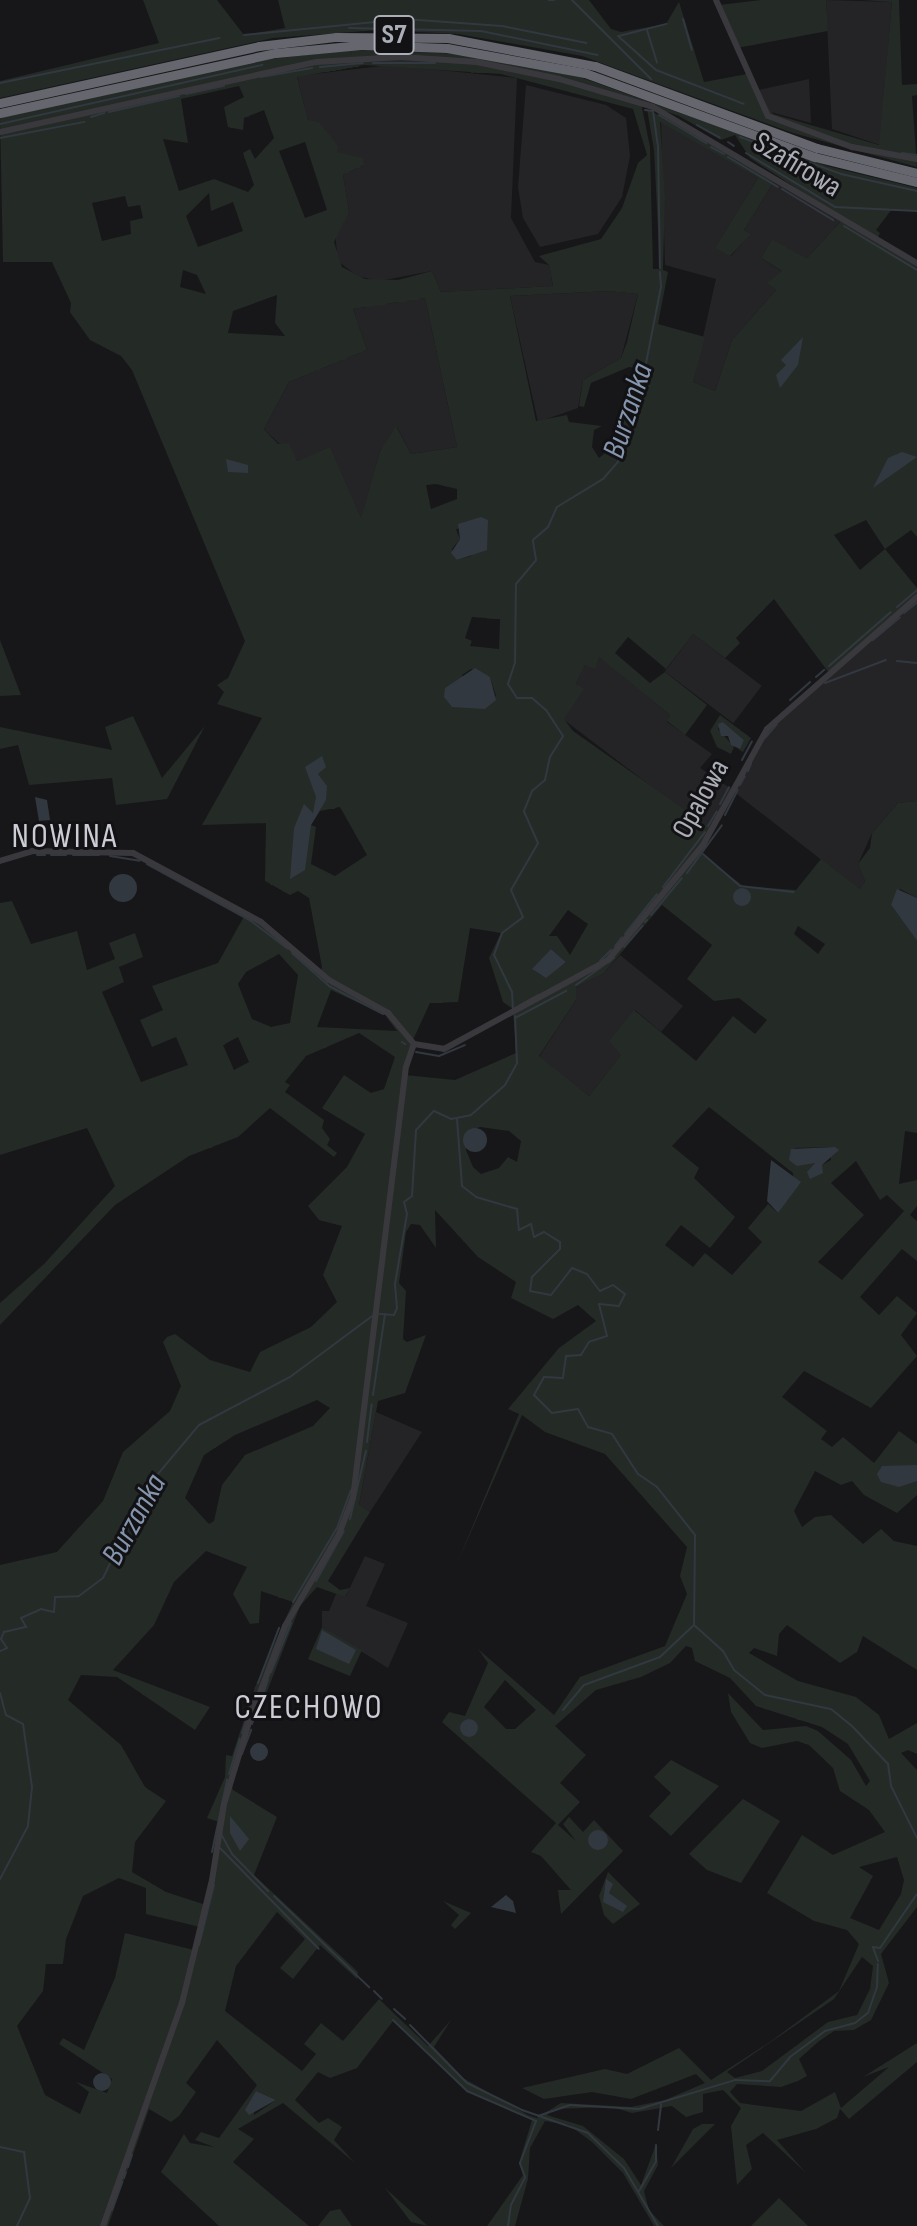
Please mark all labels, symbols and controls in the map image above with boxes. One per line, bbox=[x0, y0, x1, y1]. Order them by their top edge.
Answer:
road number: S7 bbox=[372, 11, 416, 59]
street label: Szafirowa bbox=[746, 125, 848, 205]
water label: Burzanka bbox=[596, 359, 662, 463]
street label: Opalowa bbox=[665, 753, 737, 845]
district label: NOWINA bbox=[12, 817, 118, 857]
water label: Burzanka bbox=[95, 1468, 175, 1572]
district label: CZECHOWO bbox=[234, 1688, 384, 1728]

